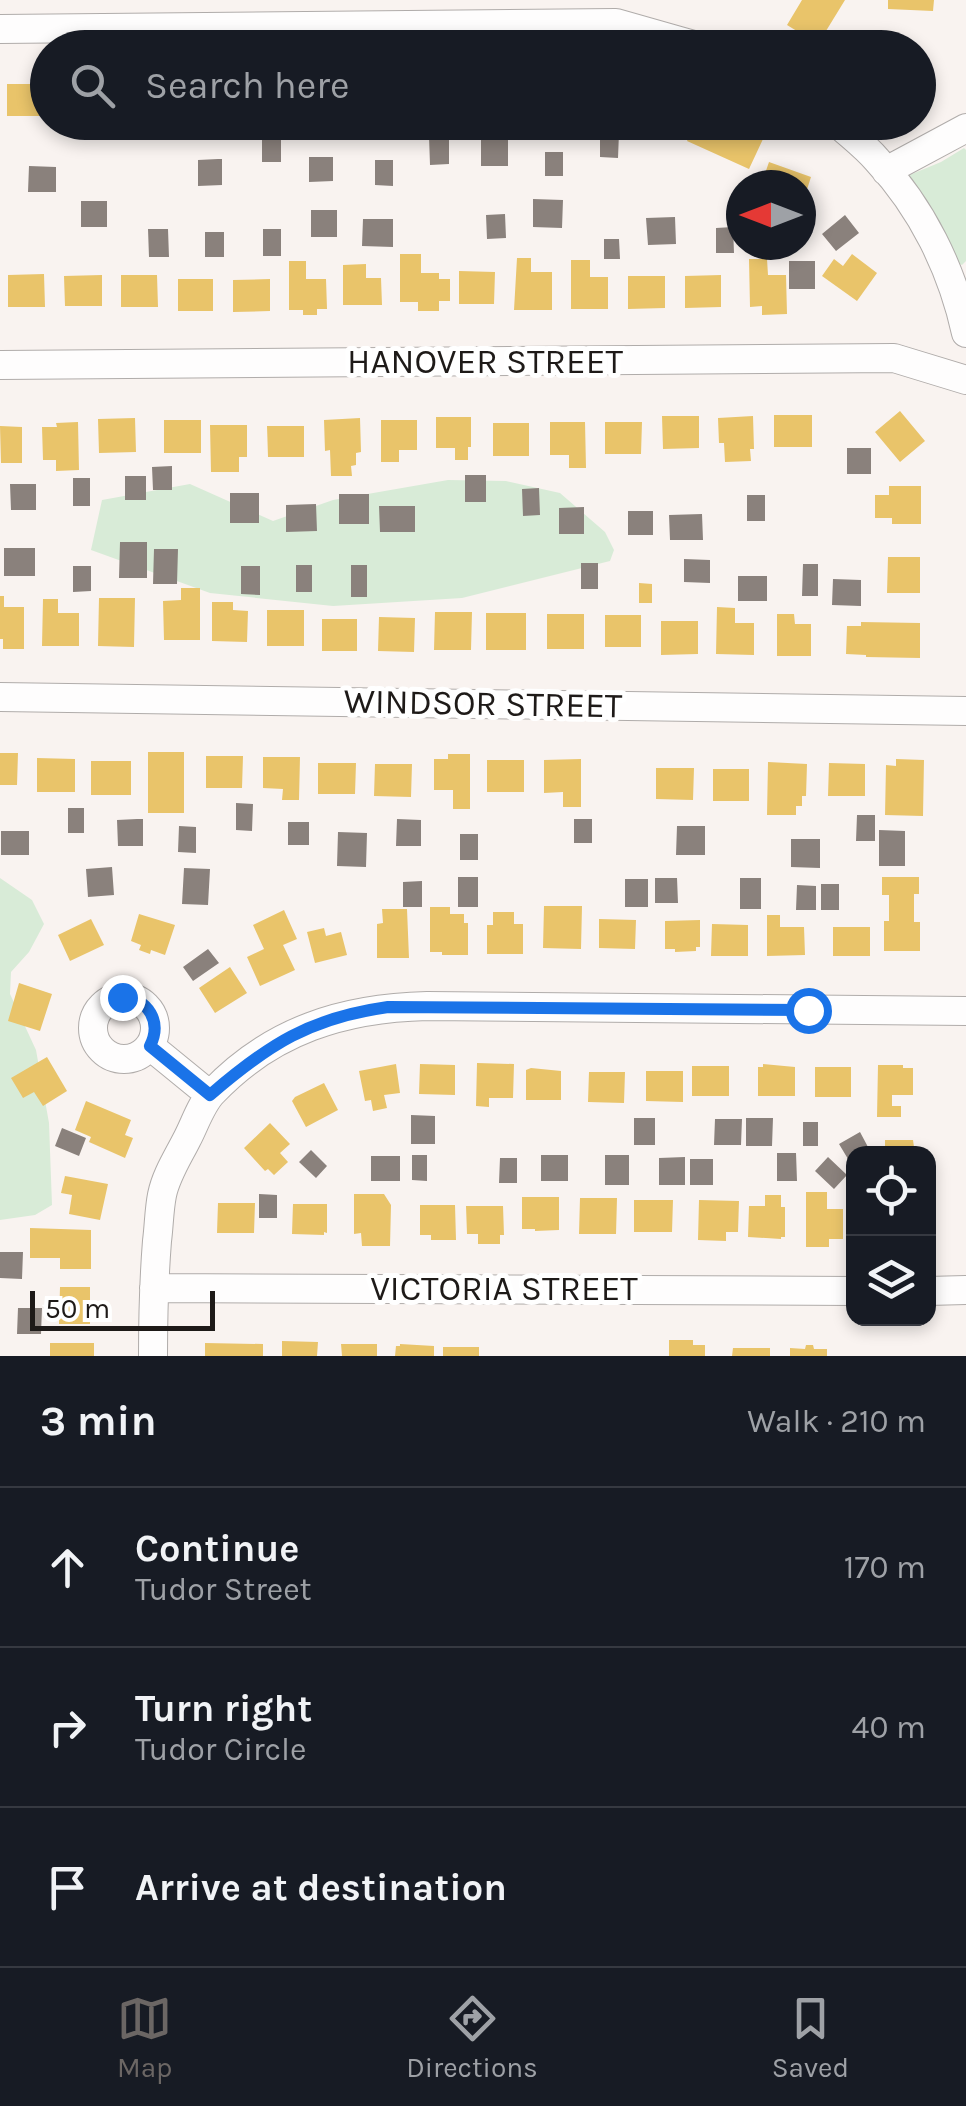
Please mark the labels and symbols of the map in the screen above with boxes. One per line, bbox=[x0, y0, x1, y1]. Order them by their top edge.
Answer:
north arrow bbox=[726, 170, 816, 260]
street label: HANOVER STREET bbox=[347, 341, 623, 382]
street label: WINDSOR STREET bbox=[343, 681, 623, 726]
route end bbox=[100, 975, 146, 1021]
route start bbox=[786, 988, 832, 1034]
street label: VICTORIA STREET bbox=[370, 1268, 638, 1309]
scale bar bbox=[30, 1286, 215, 1330]

